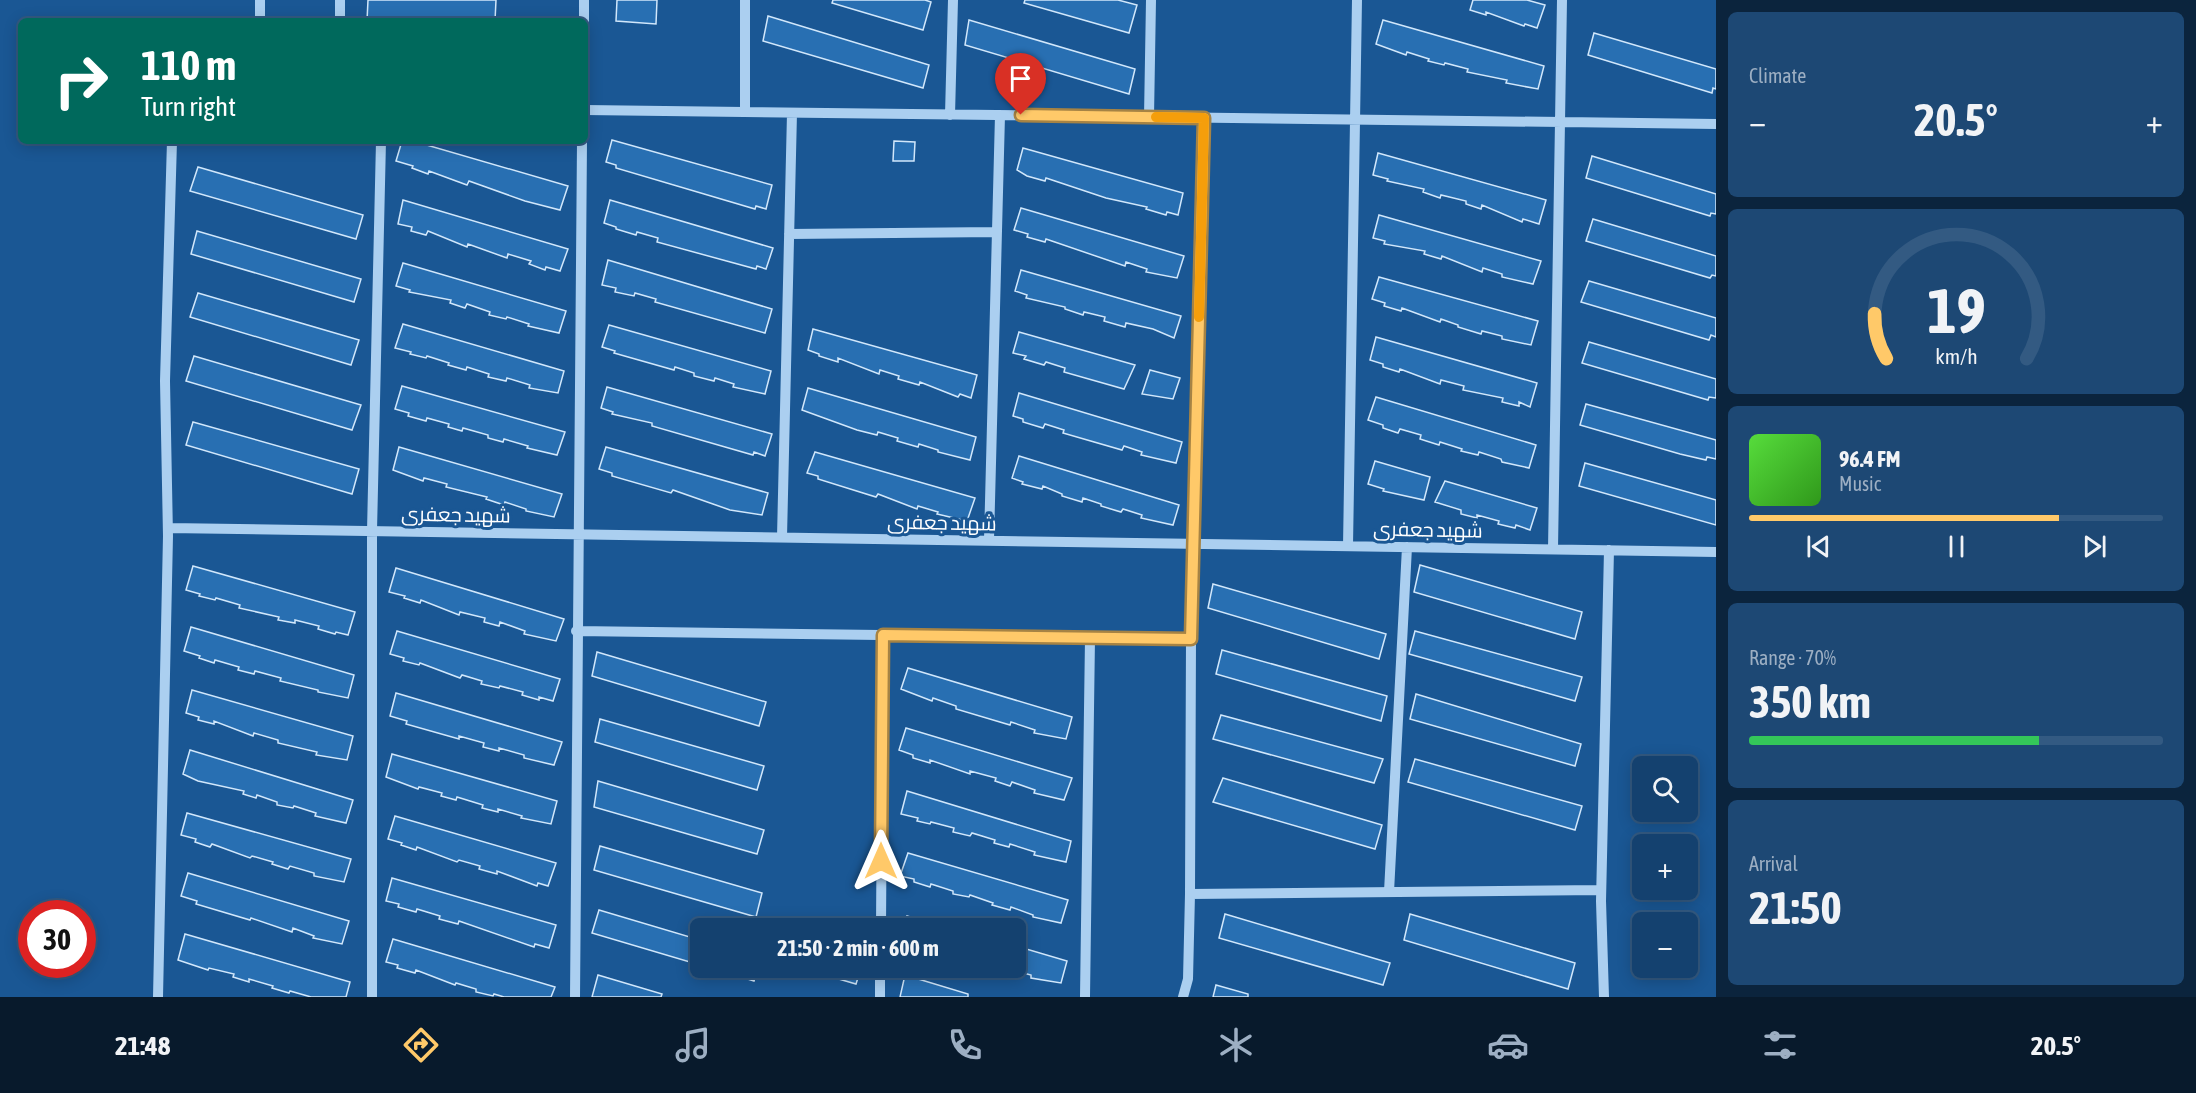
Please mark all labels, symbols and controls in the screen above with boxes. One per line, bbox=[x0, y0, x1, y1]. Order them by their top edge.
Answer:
text: 110 m bbox=[141, 41, 236, 89]
icon: right bbox=[42, 42, 120, 120]
pin bbox=[995, 53, 1046, 115]
icon: arrive bbox=[1004, 62, 1037, 95]
text: Climate bbox=[1749, 64, 1806, 87]
text: Turn right bbox=[141, 91, 236, 122]
text: 20.5° bbox=[1914, 94, 1998, 146]
text: − bbox=[1749, 102, 1766, 140]
text: + bbox=[2146, 102, 2163, 140]
text: 19 bbox=[1927, 275, 1985, 346]
text: km/h bbox=[1935, 344, 1977, 369]
text: 96.4 FM bbox=[1839, 446, 1901, 472]
text: Music bbox=[1839, 472, 1881, 495]
street label: شهید جعفری bbox=[401, 502, 511, 528]
street label: شهید جعفری bbox=[887, 510, 997, 536]
street label: شهید جعفری bbox=[1373, 517, 1483, 543]
icon: previous bbox=[1802, 530, 1835, 563]
icon: pause bbox=[1940, 530, 1973, 563]
icon: next bbox=[2078, 530, 2111, 563]
text: Range · 70% bbox=[1749, 646, 1836, 669]
text: 350 km bbox=[1749, 676, 1871, 728]
map controls bbox=[1632, 756, 1698, 978]
button: search bbox=[1632, 756, 1698, 822]
position arrow bbox=[849, 829, 913, 893]
button: + bbox=[1632, 834, 1698, 900]
text: Arrival bbox=[1749, 852, 1798, 875]
text: 21:50 bbox=[1749, 882, 1842, 934]
speed limit sign: 30 bbox=[18, 900, 96, 978]
button: − bbox=[1632, 912, 1698, 978]
text: 21:50 · 2 min · 600 m bbox=[777, 935, 939, 961]
icon: directions bbox=[400, 1024, 442, 1066]
icon: music bbox=[672, 1024, 714, 1066]
icon: phone bbox=[944, 1024, 986, 1066]
icon: climate bbox=[1215, 1024, 1257, 1066]
icon: car bbox=[1487, 1024, 1529, 1066]
icon: filters bbox=[1759, 1024, 1801, 1066]
text: 21:48 bbox=[115, 1030, 170, 1061]
text: 20.5° bbox=[2031, 1030, 2081, 1061]

